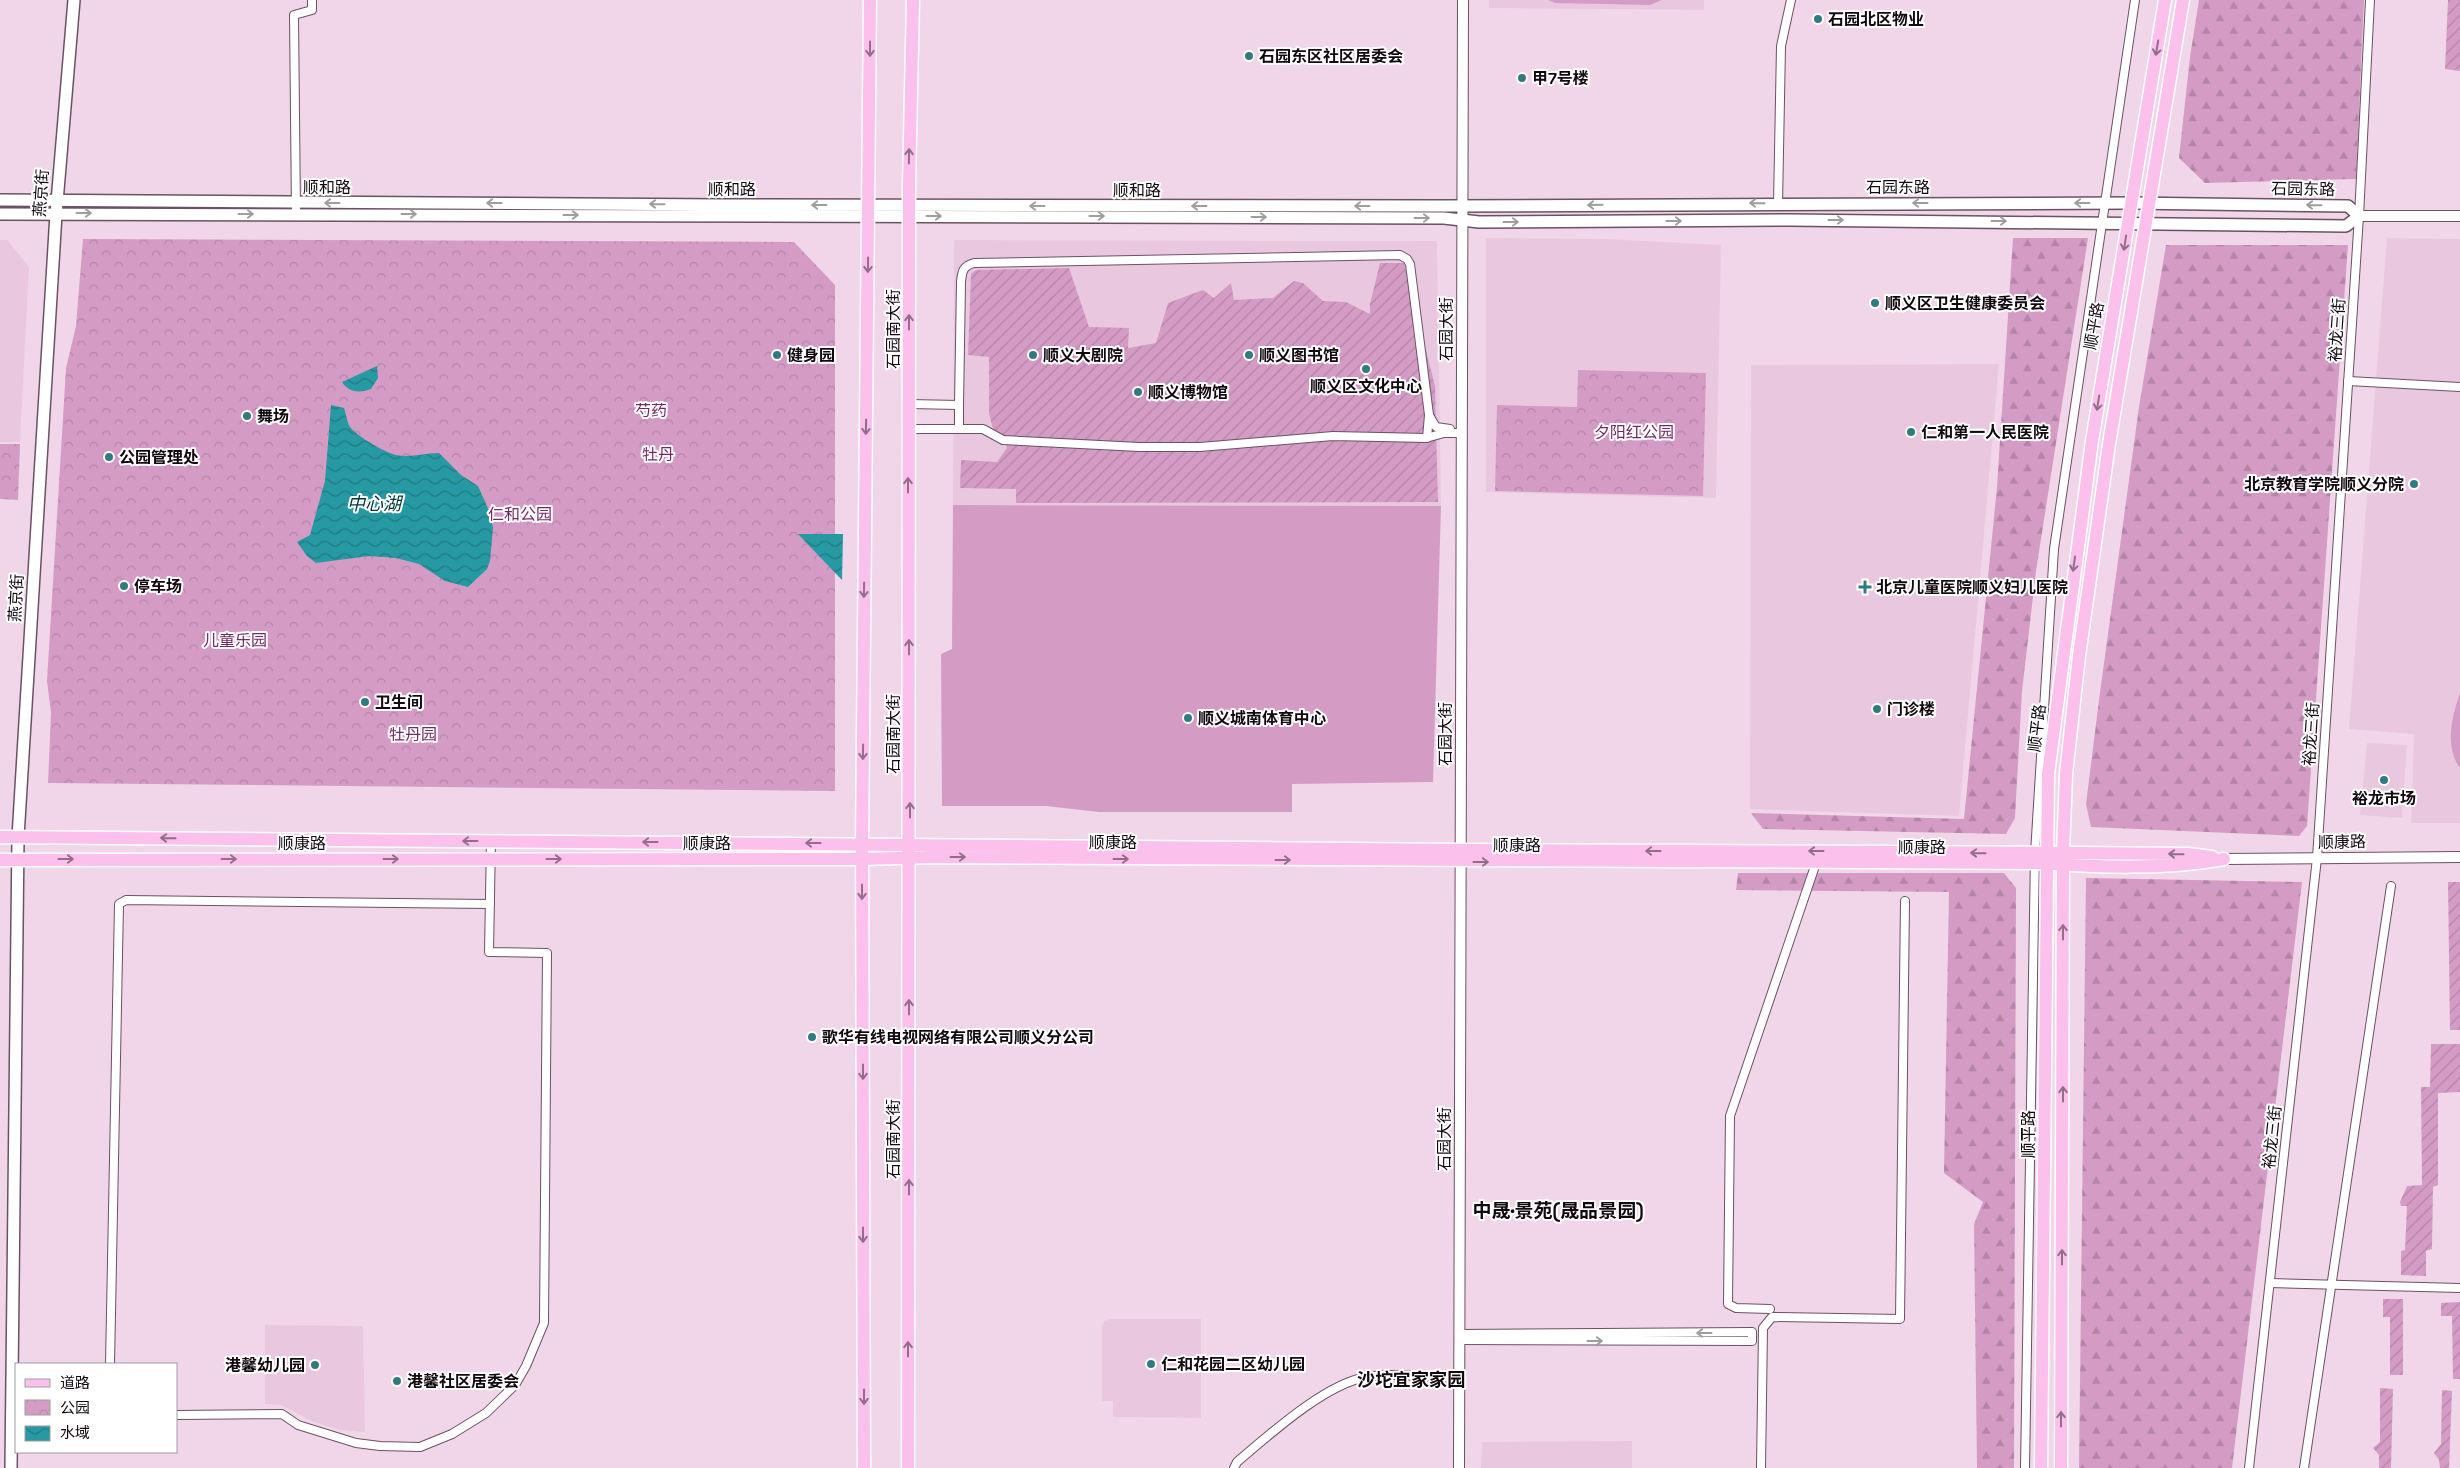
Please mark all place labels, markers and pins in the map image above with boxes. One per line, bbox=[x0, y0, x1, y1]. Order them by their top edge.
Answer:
place label: 石园北区物业 bbox=[1828, 9, 1924, 30]
marker: 石园北区物业 bbox=[1812, 13, 1824, 25]
place label: 石园东区社区居委会 bbox=[1259, 46, 1403, 67]
marker: 石园东区社区居委会 bbox=[1243, 50, 1255, 62]
place label: 甲7号楼 bbox=[1532, 68, 1589, 89]
marker: 甲7号楼 bbox=[1516, 72, 1528, 84]
place label: 顺义区卫生健康委员会 bbox=[1885, 293, 2045, 314]
marker: 顺义区卫生健康委员会 bbox=[1869, 297, 1881, 309]
place label: 健身园 bbox=[787, 345, 835, 366]
place label: 顺义大剧院 bbox=[1043, 345, 1123, 366]
place label: 顺义图书馆 bbox=[1259, 345, 1339, 366]
marker: 健身园 bbox=[771, 349, 783, 361]
marker: 顺义大剧院 bbox=[1027, 349, 1039, 361]
marker: 顺义图书馆 bbox=[1243, 349, 1255, 361]
marker: 顺义区文化中心 bbox=[1360, 363, 1372, 375]
place label: 顺义区文化中心 bbox=[1310, 376, 1422, 397]
place label: 顺义博物馆 bbox=[1148, 382, 1228, 403]
marker: 顺义博物馆 bbox=[1132, 386, 1144, 398]
place label: 舞场 bbox=[257, 406, 289, 427]
marker: 舞场 bbox=[241, 410, 253, 422]
place label: 仁和第一人民医院 bbox=[1921, 422, 2049, 443]
marker: 仁和第一人民医院 bbox=[1905, 426, 1917, 438]
place label: 公园管理处 bbox=[119, 447, 199, 468]
marker: 公园管理处 bbox=[103, 451, 115, 463]
place label: 北京教育学院顺义分院 bbox=[2244, 474, 2404, 495]
marker: 北京教育学院顺义分院 bbox=[2408, 478, 2420, 490]
place label: 停车场 bbox=[134, 576, 182, 597]
place label: 北京儿童医院顺义妇儿医院 bbox=[1876, 577, 2068, 598]
marker: 停车场 bbox=[118, 580, 130, 592]
marker: 北京儿童医院顺义妇儿医院 bbox=[1858, 580, 1872, 594]
place label: 卫生间 bbox=[375, 692, 423, 713]
marker: 卫生间 bbox=[359, 696, 371, 708]
place label: 门诊楼 bbox=[1887, 699, 1935, 720]
marker: 门诊楼 bbox=[1871, 703, 1883, 715]
place label: 顺义城南体育中心 bbox=[1198, 708, 1326, 729]
marker: 顺义城南体育中心 bbox=[1182, 712, 1194, 724]
marker: 裕龙市场 bbox=[2378, 774, 2390, 786]
place label: 裕龙市场 bbox=[2352, 788, 2416, 809]
place label: 歌华有线电视网络有限公司顺义分公司 bbox=[822, 1027, 1094, 1048]
marker: 歌华有线电视网络有限公司顺义分公司 bbox=[806, 1031, 818, 1043]
place label: 仁和花园二区幼儿园 bbox=[1161, 1354, 1305, 1375]
place label: 港馨幼儿园 bbox=[225, 1355, 305, 1376]
marker: 仁和花园二区幼儿园 bbox=[1145, 1358, 1157, 1370]
marker: 港馨幼儿园 bbox=[309, 1359, 321, 1371]
place label: 港馨社区居委会 bbox=[407, 1371, 519, 1392]
marker: 港馨社区居委会 bbox=[391, 1375, 403, 1387]

